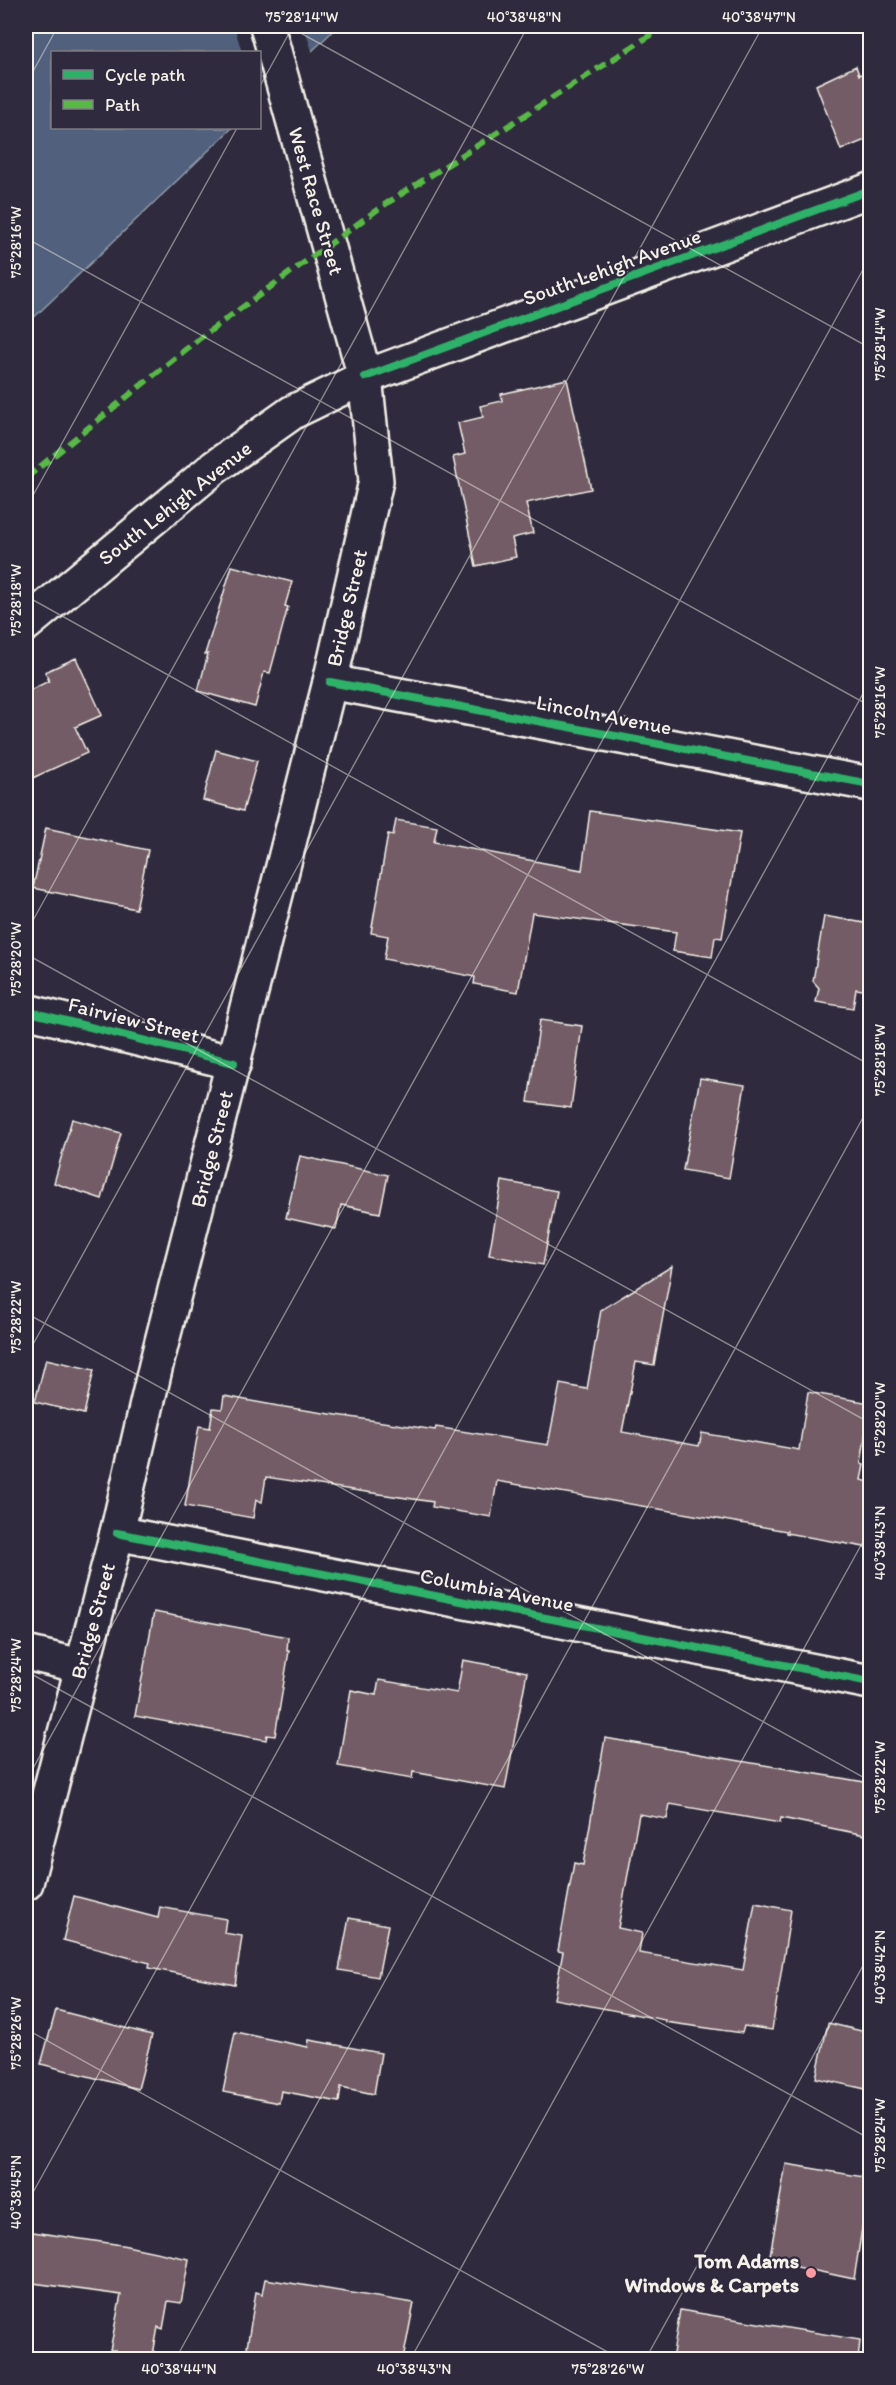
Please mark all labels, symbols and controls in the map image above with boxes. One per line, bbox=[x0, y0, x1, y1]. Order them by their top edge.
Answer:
text: 75°28'14"W bbox=[266, 8, 339, 26]
text: 40°38'48"N bbox=[487, 8, 561, 26]
text: 40°38'47"N bbox=[722, 8, 796, 26]
legend bbox=[51, 51, 261, 129]
text: Cycle path bbox=[105, 64, 186, 86]
text: Path bbox=[105, 94, 140, 116]
street label: West Race Street bbox=[283, 124, 350, 278]
text: 75°28'16"W bbox=[7, 206, 25, 278]
street label: South Lehigh Avenue bbox=[519, 223, 704, 310]
text: 75°28'14"W bbox=[871, 307, 889, 380]
street label: South Lehigh Avenue bbox=[93, 435, 256, 570]
street label: Bridge Street bbox=[321, 547, 372, 669]
text: 75°28'18"W bbox=[7, 564, 25, 636]
text: 75°28'16"W bbox=[871, 666, 889, 738]
street label: Lincoln Avenue bbox=[534, 689, 674, 740]
text: 75°28'20"W bbox=[7, 922, 25, 996]
street label: Fairview Street bbox=[66, 991, 202, 1048]
text: 75°28'18"W bbox=[871, 1024, 889, 1096]
street label: Bridge Street bbox=[185, 1088, 238, 1210]
text: 75°28'22"W bbox=[7, 1280, 25, 1353]
text: 75°28'20"W bbox=[871, 1382, 889, 1456]
text: 40°38'43"N bbox=[871, 1506, 889, 1580]
street label: Bridge Street bbox=[65, 1560, 120, 1682]
street label: Columbia Avenue bbox=[418, 1562, 576, 1617]
text: 75°28'24"W bbox=[7, 1638, 25, 1712]
text: 75°28'22"W bbox=[871, 1740, 889, 1813]
text: 40°38'42"N bbox=[871, 1930, 889, 2004]
text: 75°28'26"W bbox=[7, 1996, 25, 2069]
text: 75°28'24"W bbox=[871, 2098, 889, 2172]
text: 40°38'45"N bbox=[7, 2155, 25, 2229]
place label: Tom Adams Windows & Carpets bbox=[625, 2248, 799, 2298]
marker: Tom Adams Windows & Carpets bbox=[804, 2266, 818, 2280]
text: 40°38'44"N bbox=[141, 2360, 217, 2378]
text: 40°38'43"N bbox=[377, 2360, 451, 2378]
text: 75°28'26"W bbox=[572, 2360, 645, 2378]

